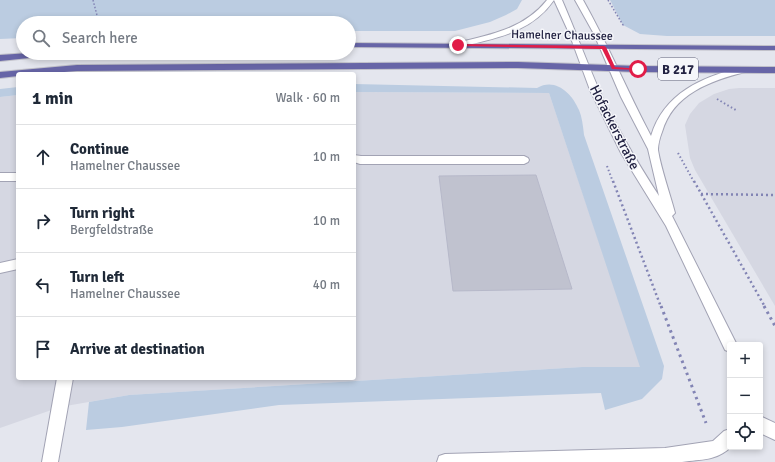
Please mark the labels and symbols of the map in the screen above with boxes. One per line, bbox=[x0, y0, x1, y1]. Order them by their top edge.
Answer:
street label: Hamelner Chaussee bbox=[511, 27, 613, 44]
route end bbox=[449, 36, 467, 54]
road number: B 217 bbox=[658, 58, 698, 80]
route start bbox=[629, 60, 647, 78]
street label: Hofackerstraße bbox=[586, 82, 643, 172]

